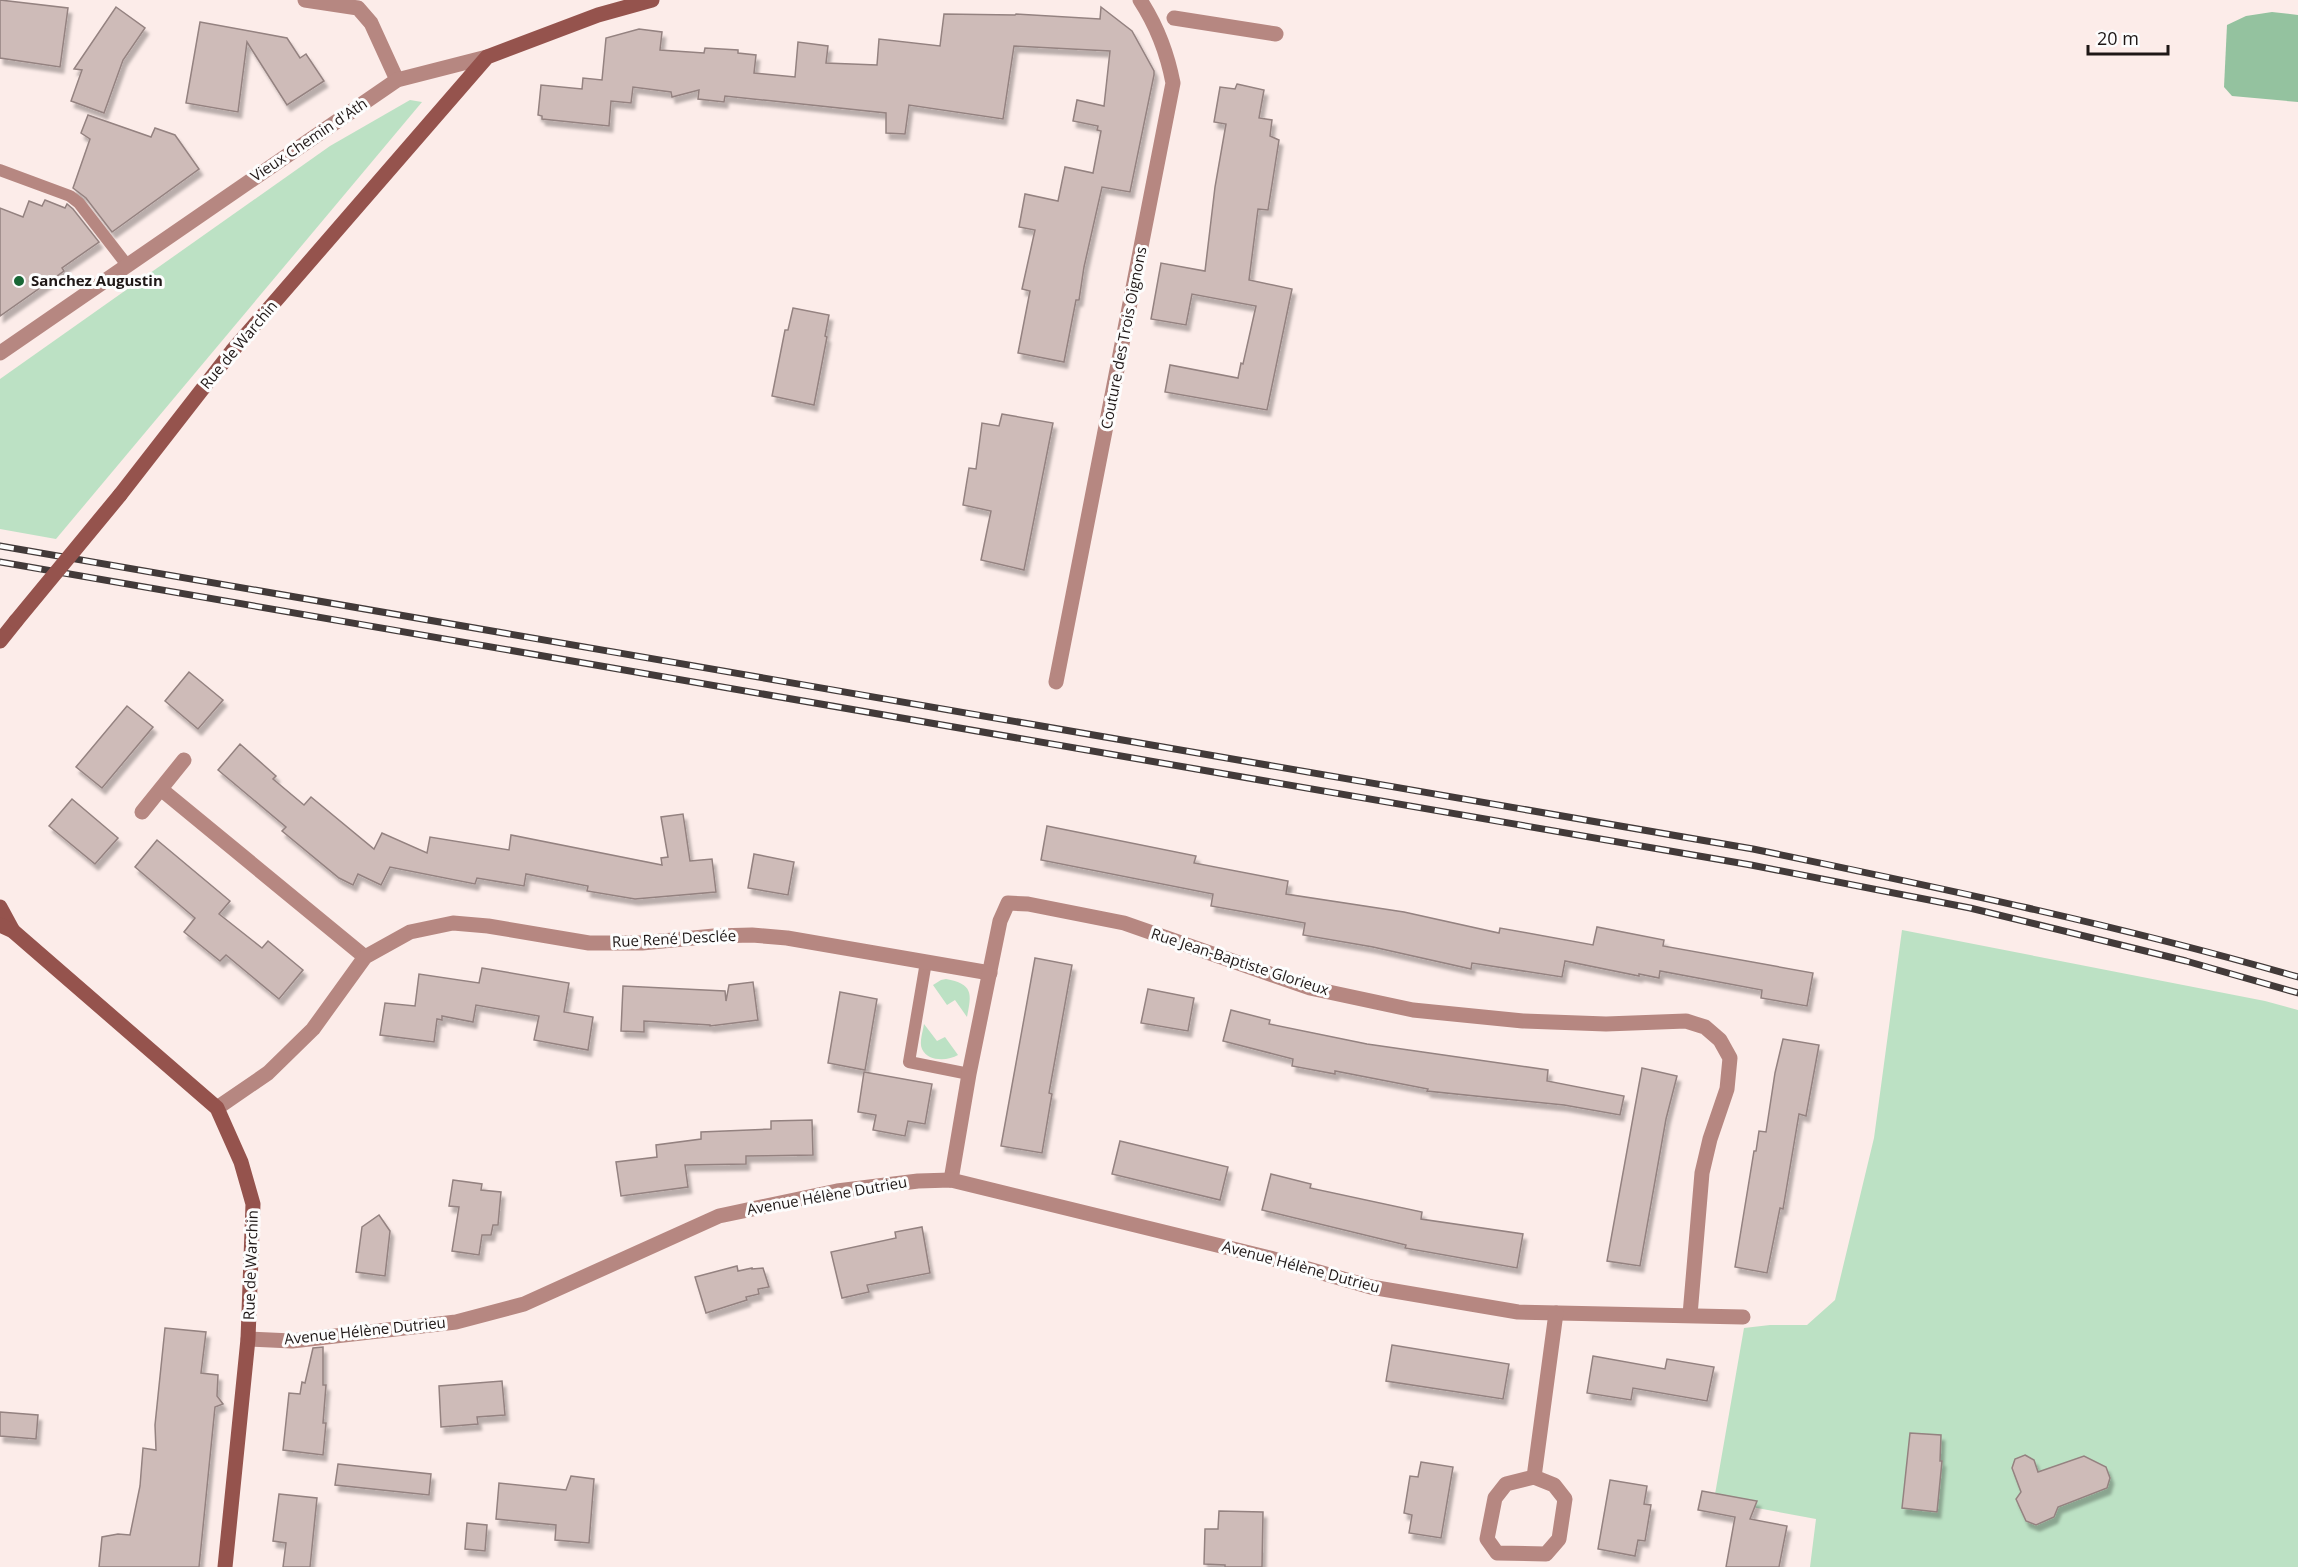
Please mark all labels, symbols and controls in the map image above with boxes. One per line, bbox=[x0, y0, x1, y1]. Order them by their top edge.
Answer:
scale bar bbox=[2088, 18, 2168, 56]
text: 20 m bbox=[2097, 26, 2139, 50]
street label: Vieux Chemin d'Ath bbox=[246, 93, 371, 186]
street label: Couture des Trois Oignons bbox=[1095, 245, 1151, 431]
place label: Sanchez Augustin bbox=[31, 270, 163, 290]
marker: Sanchez Augustin bbox=[12, 274, 26, 288]
street label: Rue de Warchin bbox=[195, 296, 281, 393]
street label: Rue Jean-Baptiste Glorieux bbox=[1149, 923, 1332, 999]
street label: Rue René Desclée bbox=[611, 925, 737, 951]
street label: Avenue Hélène Dutrieu bbox=[745, 1171, 908, 1219]
street label: Rue de Warchin bbox=[238, 1210, 262, 1320]
street label: Avenue Hélène Dutrieu bbox=[1220, 1235, 1382, 1297]
street label: Avenue Hélène Dutrieu bbox=[283, 1312, 447, 1348]

